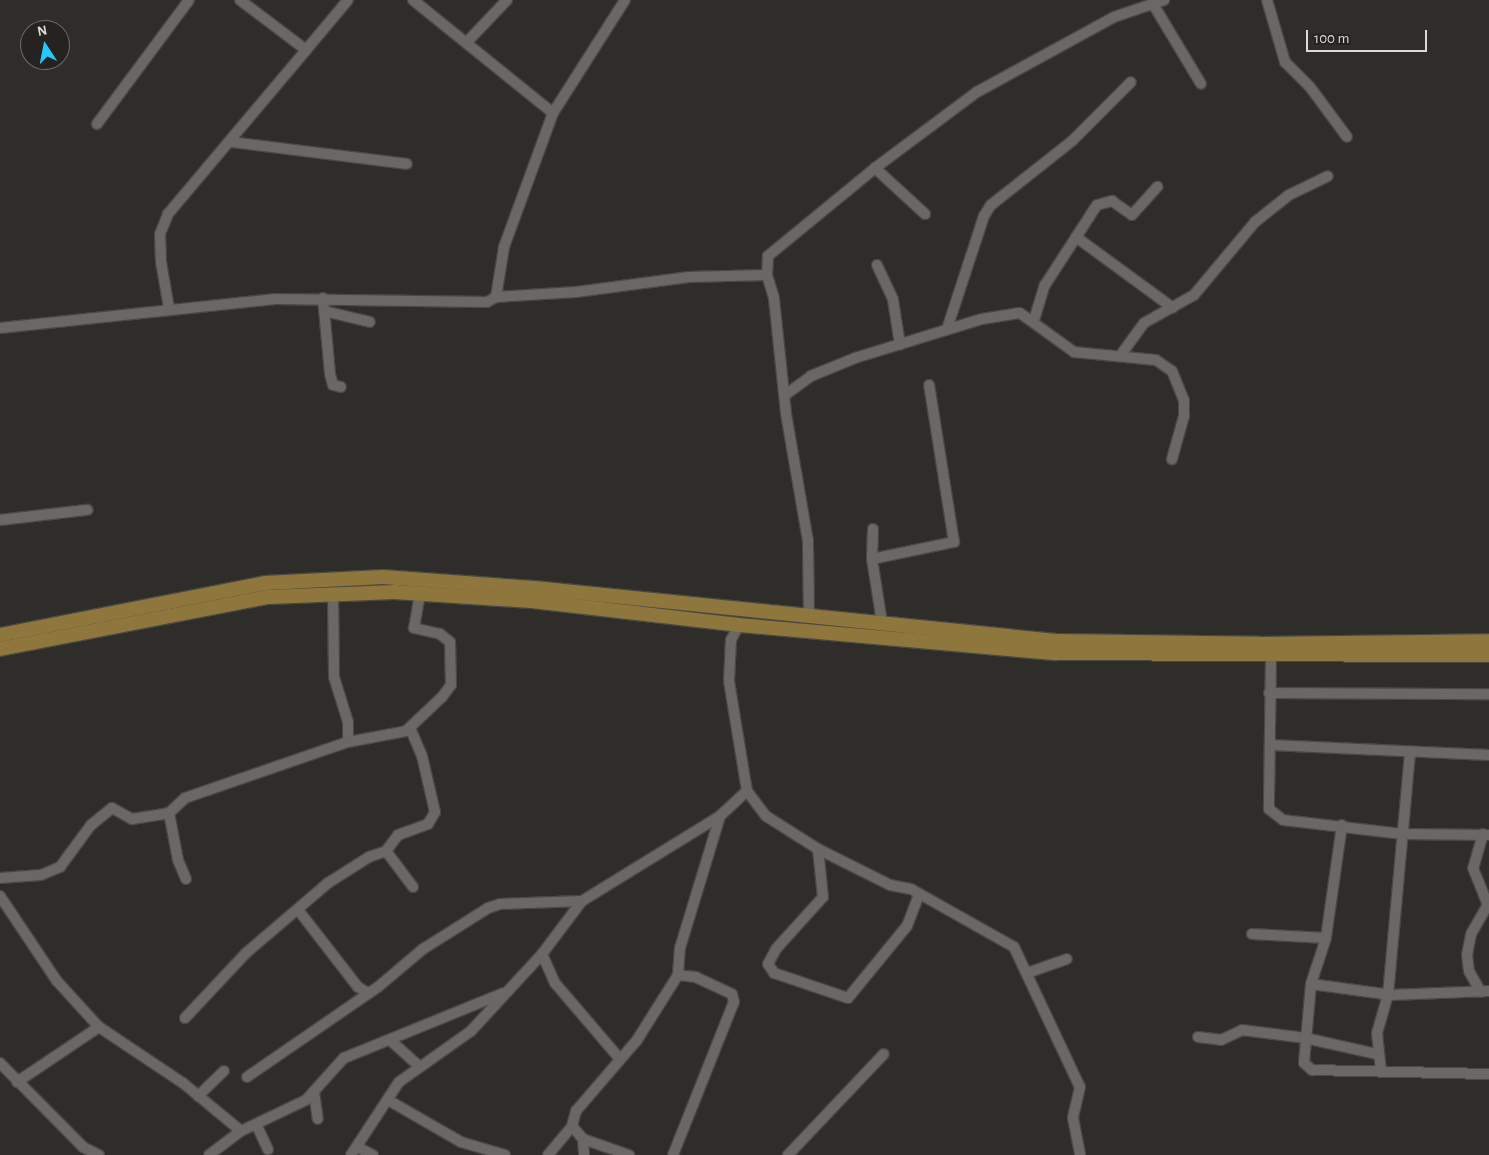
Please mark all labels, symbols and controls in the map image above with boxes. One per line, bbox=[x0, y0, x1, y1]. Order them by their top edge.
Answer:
north arrow bbox=[20, 20, 70, 70]
scale bar bbox=[1309, 20, 1430, 52]
text: N bbox=[36, 23, 48, 39]
text: 100 m bbox=[1314, 31, 1349, 46]

